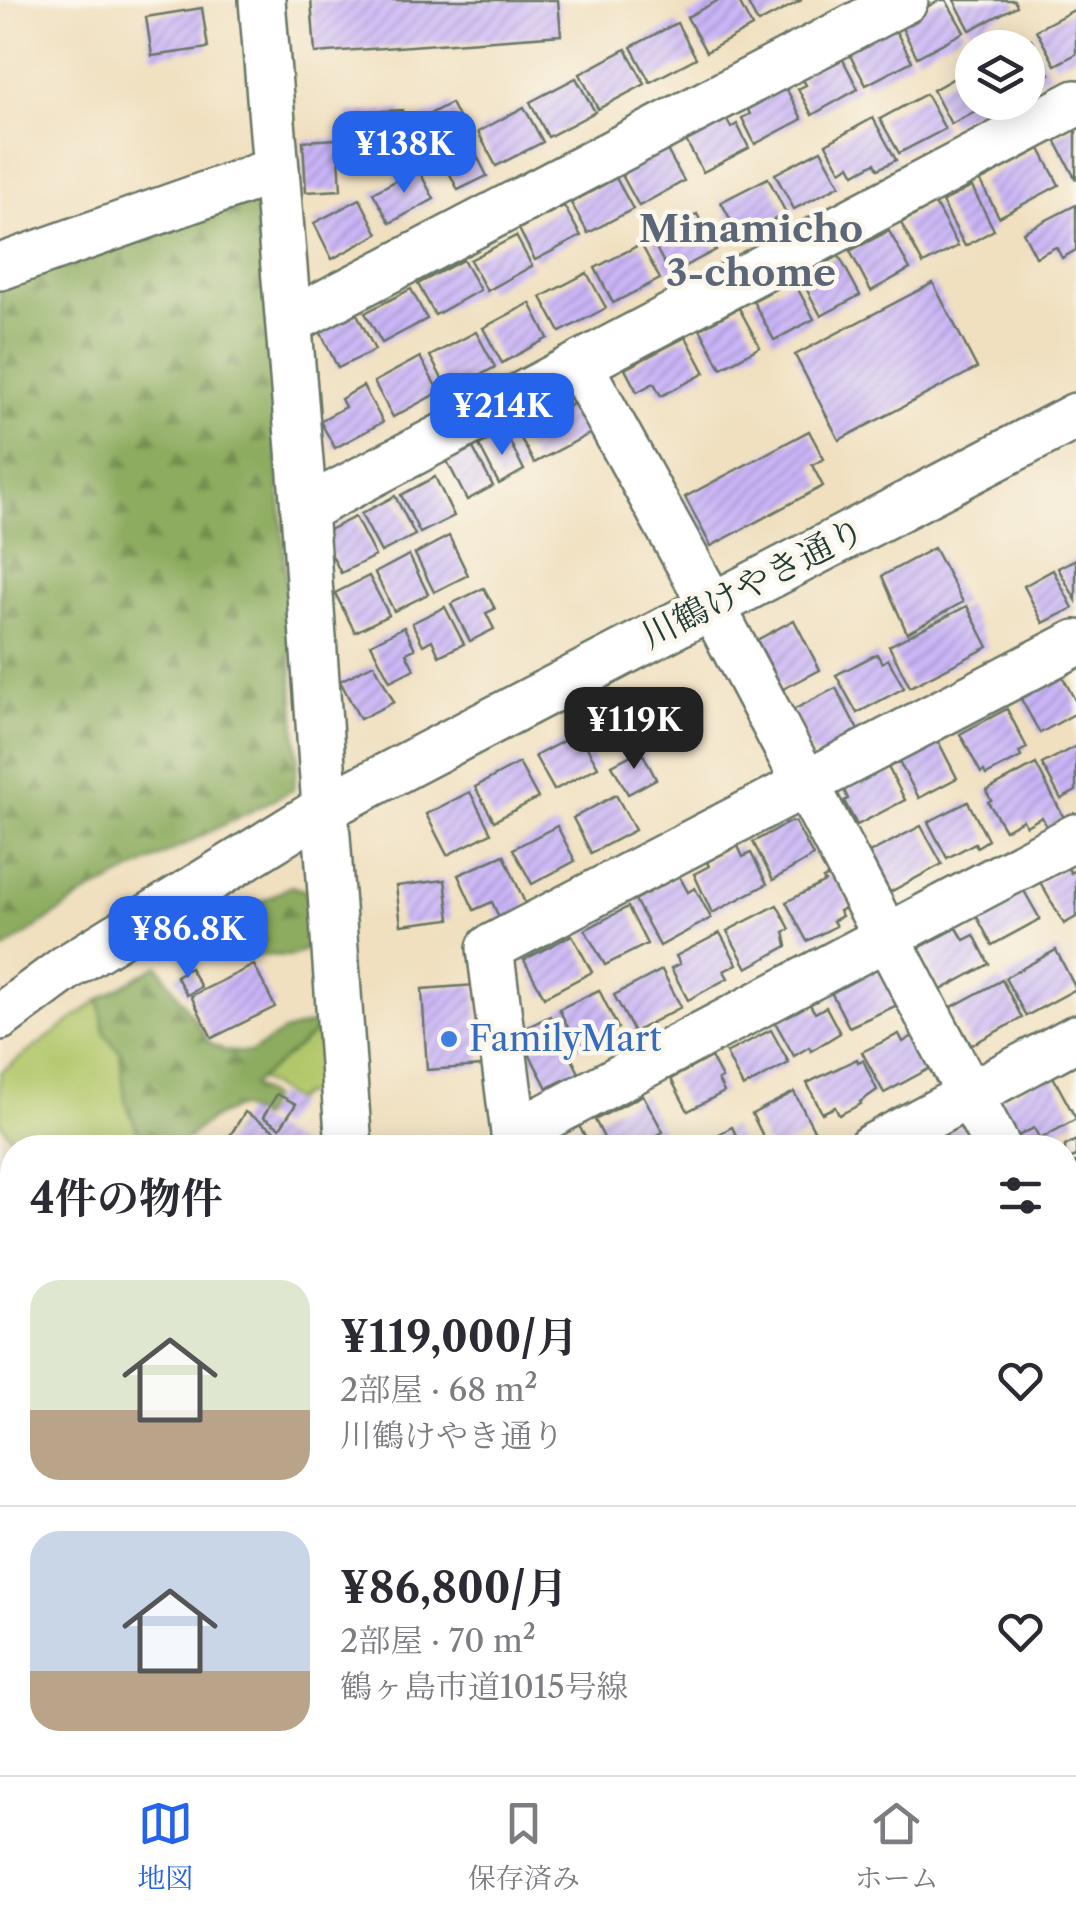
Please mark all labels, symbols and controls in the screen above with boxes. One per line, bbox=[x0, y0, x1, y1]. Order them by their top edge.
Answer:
map controls bbox=[955, 30, 1045, 120]
button: layers bbox=[955, 30, 1045, 120]
pin: ¥138K bbox=[334, 111, 474, 196]
text: ¥138K bbox=[354, 124, 454, 163]
district label: Minamicho 3-chome bbox=[639, 205, 863, 296]
pin: ¥214K bbox=[432, 373, 572, 458]
text: ¥214K bbox=[452, 386, 552, 425]
street label: 川鶴けやき通り bbox=[634, 508, 872, 657]
pin: ¥119K bbox=[564, 687, 704, 772]
text: ¥119K bbox=[586, 700, 682, 739]
pin: ¥86.8K bbox=[107, 896, 269, 981]
text: ¥86.8K bbox=[131, 909, 245, 948]
place label: FamilyMart bbox=[469, 1017, 662, 1060]
marker: FamilyMart bbox=[438, 1028, 460, 1050]
icon: filters bbox=[993, 1168, 1048, 1223]
text: 4件の物件 bbox=[30, 1172, 223, 1224]
text: ¥119,000/月 bbox=[340, 1311, 578, 1363]
icon: home bbox=[110, 1320, 230, 1440]
icon: heart bbox=[993, 1353, 1048, 1408]
text: 2部屋 · 68 m² bbox=[340, 1370, 538, 1409]
text: 川鶴けやき通り bbox=[340, 1416, 564, 1455]
text: ¥86,800/月 bbox=[340, 1562, 568, 1614]
icon: home bbox=[110, 1571, 230, 1691]
icon: heart bbox=[993, 1604, 1048, 1659]
text: 2部屋 · 70 m² bbox=[340, 1621, 536, 1660]
text: 鶴ヶ島市道1015号線 bbox=[340, 1667, 629, 1706]
tab: 地図 bbox=[137, 1796, 193, 1896]
tab: 保存済み bbox=[468, 1796, 580, 1896]
tab: ホーム bbox=[855, 1796, 939, 1896]

